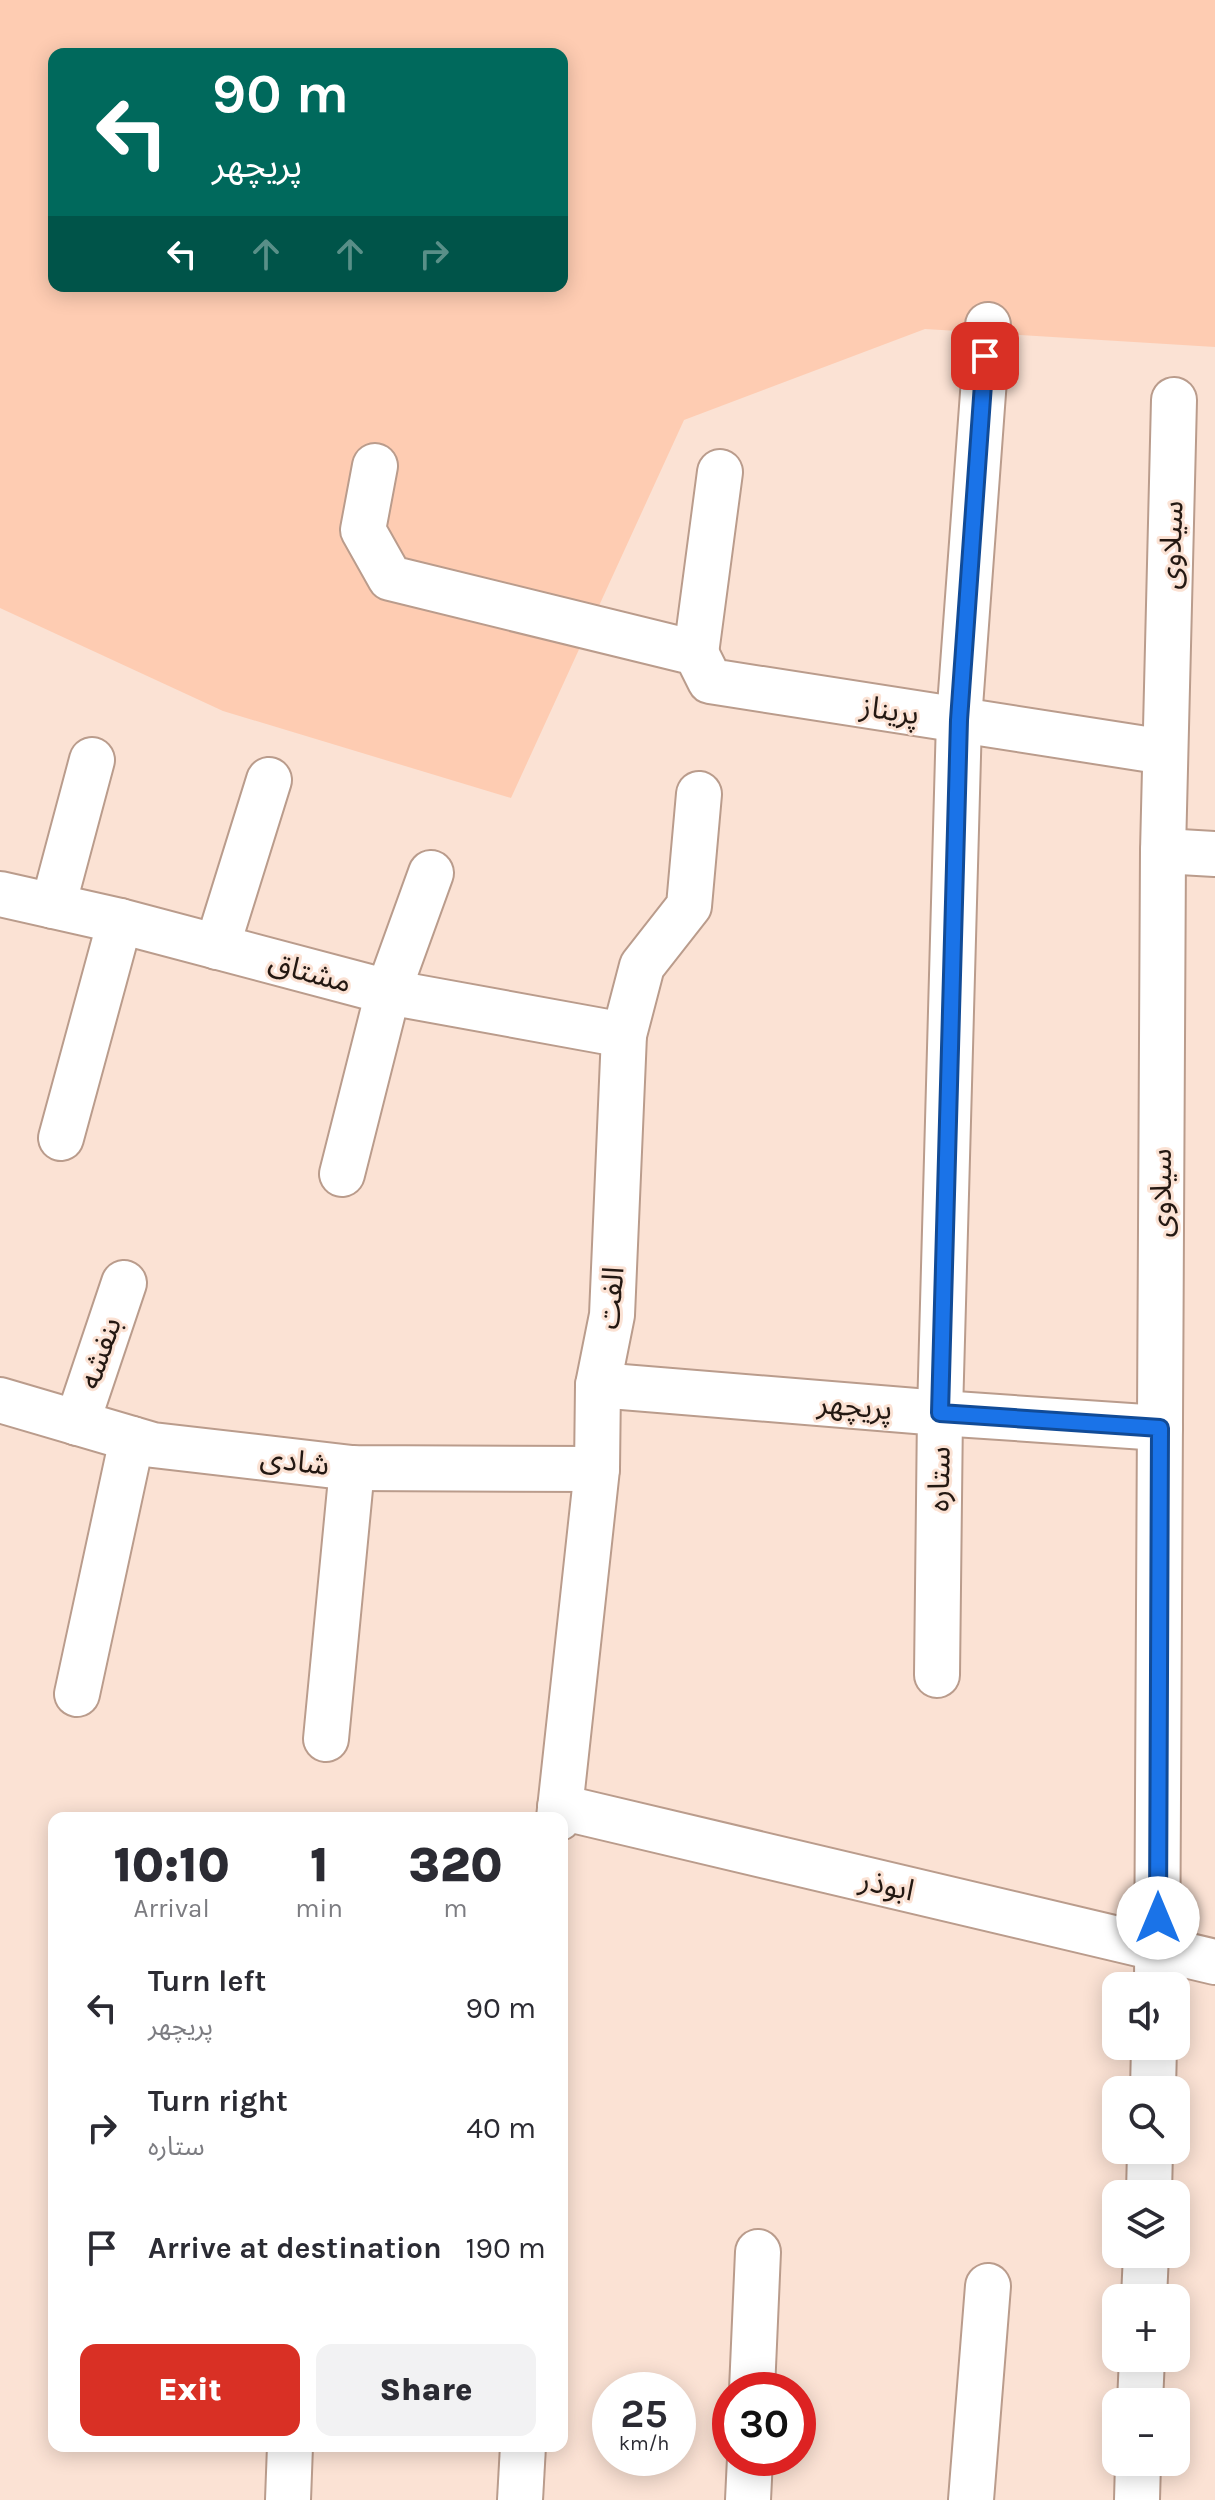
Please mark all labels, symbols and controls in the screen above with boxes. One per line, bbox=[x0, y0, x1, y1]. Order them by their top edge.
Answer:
text: 90 m bbox=[212, 61, 349, 126]
icon: left bbox=[80, 80, 184, 184]
text: پریچهر bbox=[212, 144, 302, 186]
icon: left bbox=[160, 232, 204, 276]
icon: ahead bbox=[244, 232, 288, 276]
icon: ahead bbox=[328, 232, 372, 276]
icon: right bbox=[412, 232, 456, 276]
pin bbox=[951, 322, 1019, 390]
icon: arrive bbox=[963, 334, 1007, 378]
street label: سیلاوی bbox=[1151, 500, 1191, 590]
street label: پریناز bbox=[857, 687, 922, 734]
street label: مشتاق bbox=[265, 944, 355, 1000]
street label: سیلاوی bbox=[1143, 1149, 1179, 1237]
street label: الفت bbox=[590, 1265, 632, 1331]
street label: بنفشه bbox=[71, 1312, 129, 1394]
street label: پریچهر bbox=[815, 1385, 894, 1428]
street label: شادی bbox=[258, 1439, 332, 1483]
street label: ستاره bbox=[920, 1446, 958, 1512]
text: 10:10 bbox=[113, 1837, 230, 1893]
text: 1 bbox=[310, 1837, 328, 1893]
text: 320 bbox=[408, 1837, 503, 1893]
street label: ابوذر bbox=[855, 1861, 918, 1909]
position arrow bbox=[1116, 1876, 1200, 1960]
text: Arrival bbox=[134, 1893, 210, 1924]
text: min bbox=[295, 1893, 343, 1924]
text: m bbox=[443, 1893, 468, 1924]
text: Turn left bbox=[148, 1963, 266, 1999]
map controls bbox=[1102, 1972, 1190, 2476]
button: sound bbox=[1102, 1972, 1190, 2060]
icon: left bbox=[80, 1986, 124, 2030]
text: 90 m bbox=[466, 1990, 536, 2026]
text: پریچهر bbox=[148, 2011, 213, 2042]
button: search bbox=[1102, 2076, 1190, 2164]
text: Turn right bbox=[148, 2083, 288, 2119]
icon: right bbox=[80, 2106, 124, 2150]
text: 40 m bbox=[466, 2110, 536, 2146]
text: ستاره bbox=[148, 2131, 205, 2162]
button: layers bbox=[1102, 2180, 1190, 2268]
icon: arrive bbox=[80, 2226, 124, 2270]
text: Arrive at destination bbox=[148, 2230, 442, 2266]
text: 190 m bbox=[466, 2230, 546, 2266]
button: + bbox=[1102, 2284, 1190, 2372]
button: Exit bbox=[80, 2344, 300, 2436]
button: Share bbox=[316, 2344, 536, 2436]
speed limit sign: 30 bbox=[712, 2372, 816, 2476]
button: − bbox=[1102, 2388, 1190, 2476]
text: 25 bbox=[620, 2390, 668, 2437]
text: km/h bbox=[619, 2432, 669, 2455]

